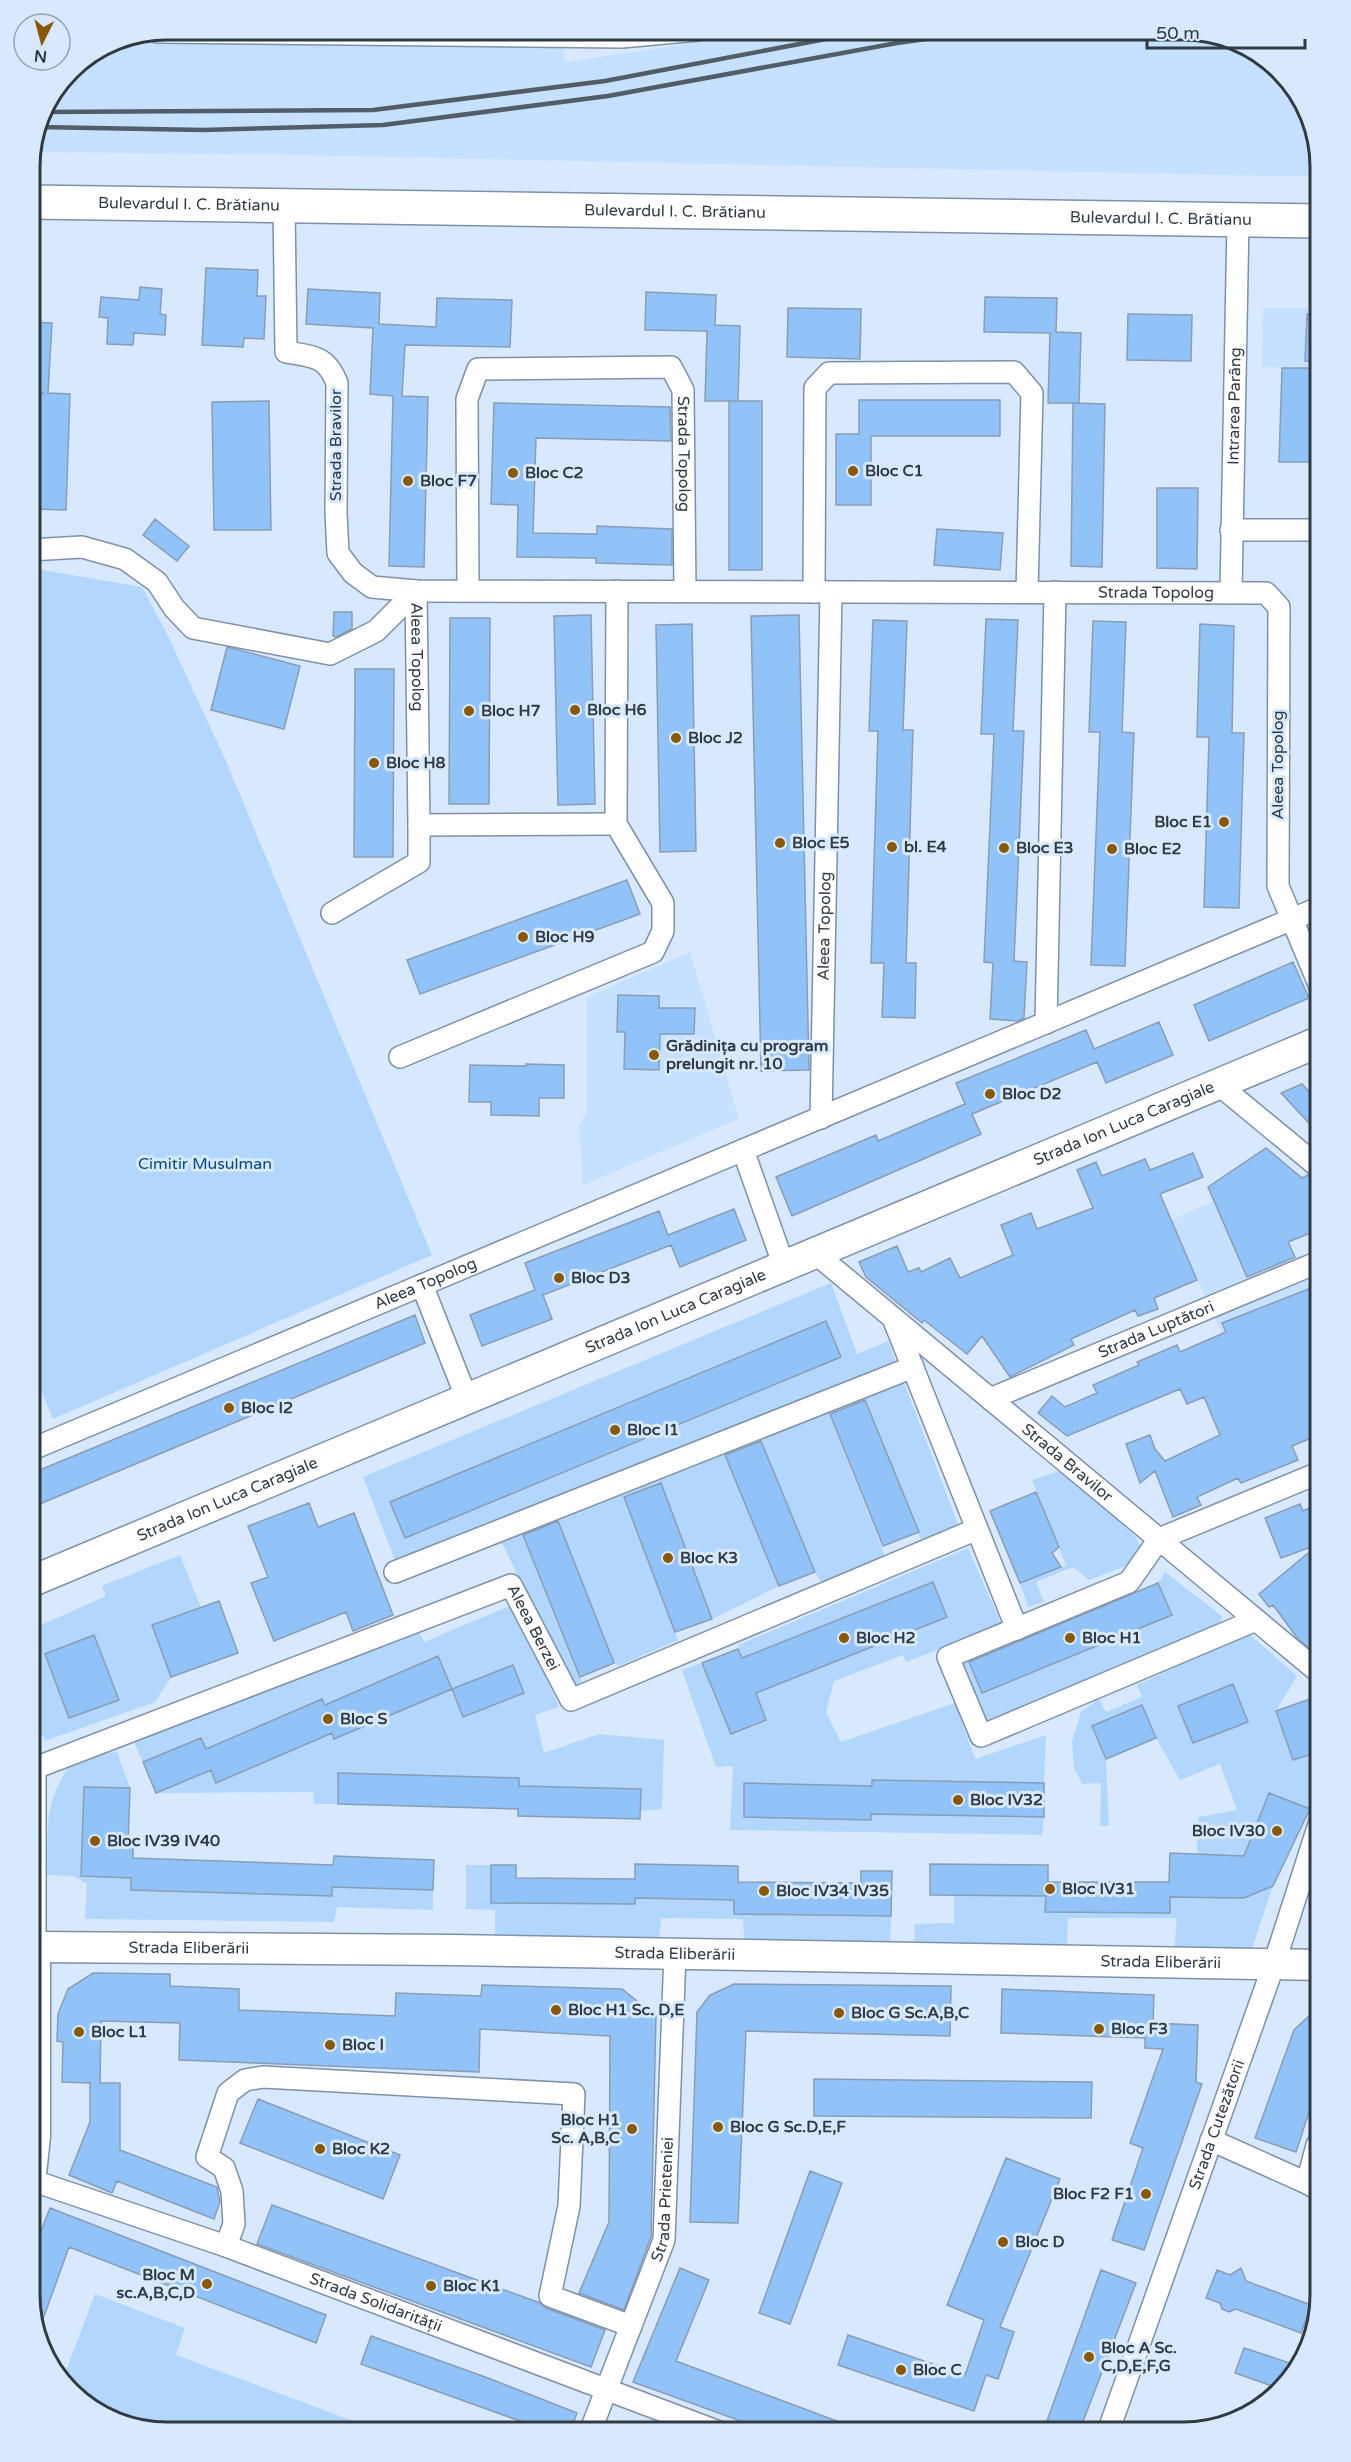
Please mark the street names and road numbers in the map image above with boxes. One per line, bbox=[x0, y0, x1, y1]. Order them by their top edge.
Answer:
street label: Bulevardul I. C. Brătianu bbox=[98, 193, 280, 216]
street label: Bulevardul I. C. Brătianu bbox=[584, 200, 766, 223]
street label: Bulevardul I. C. Brătianu bbox=[1070, 207, 1252, 230]
street label: Intrarea Parâng bbox=[1223, 347, 1246, 465]
street label: Strada Bravilor bbox=[326, 388, 346, 501]
street label: Strada Topolog bbox=[673, 396, 694, 512]
street label: Strada Topolog bbox=[1098, 583, 1214, 603]
street label: Aleea Topolog bbox=[406, 602, 428, 712]
street label: Aleea Topolog bbox=[1268, 710, 1288, 820]
street label: Aleea Topolog bbox=[814, 871, 836, 981]
street label: Strada Ion Luca Caragiale bbox=[1030, 1077, 1217, 1170]
street label: Aleea Topolog bbox=[371, 1253, 480, 1314]
street label: Strada Ion Luca Caragiale bbox=[582, 1265, 769, 1358]
street label: Strada Luptători bbox=[1095, 1297, 1217, 1363]
street label: Strada Bravilor bbox=[1018, 1419, 1117, 1507]
street label: Strada Ion Luca Caragiale bbox=[134, 1453, 321, 1546]
street label: Aleea Berzei bbox=[503, 1581, 564, 1674]
street label: Strada Eliberării bbox=[129, 1938, 249, 1959]
street label: Strada Eliberării bbox=[614, 1943, 735, 1965]
street label: Strada Eliberării bbox=[1100, 1951, 1221, 1973]
street label: Strada Cutezătorii bbox=[1185, 2057, 1249, 2192]
street label: Strada Prieteniei bbox=[647, 2137, 678, 2265]
street label: Strada Solidarității bbox=[307, 2268, 445, 2337]

